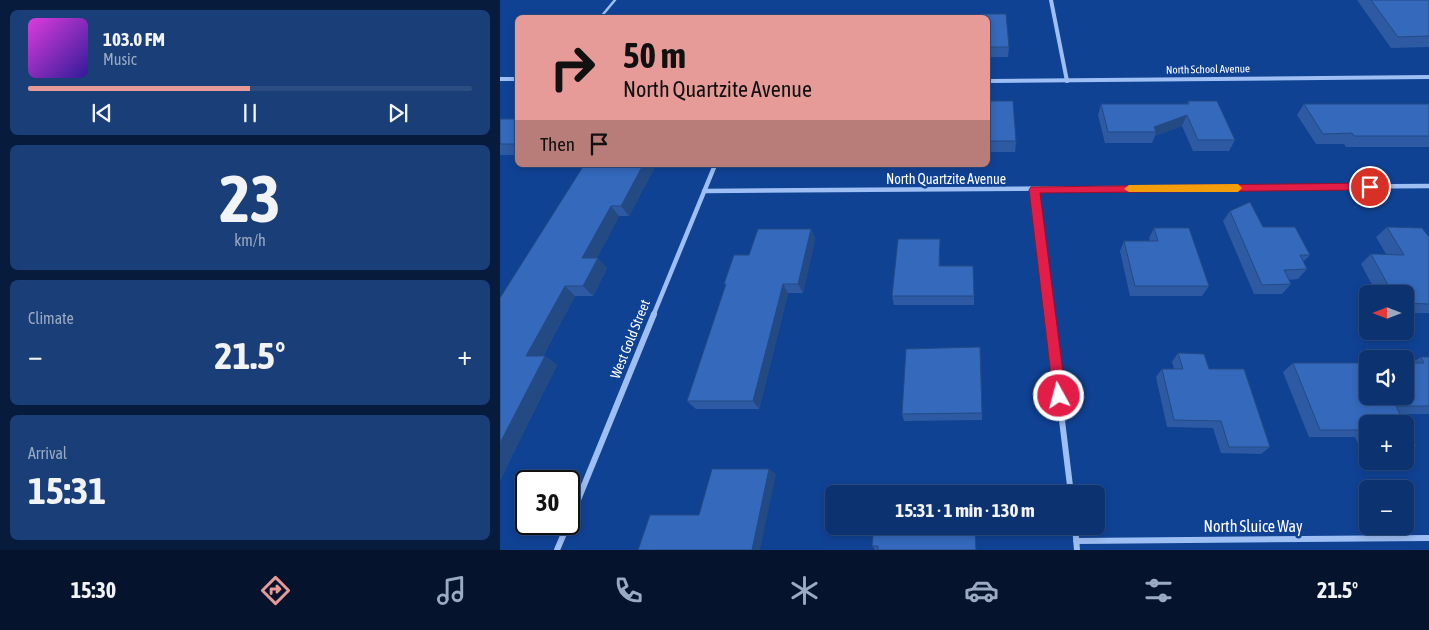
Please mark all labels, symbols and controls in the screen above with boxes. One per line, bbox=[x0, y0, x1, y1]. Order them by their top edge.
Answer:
text: 103.0 FM bbox=[103, 28, 165, 50]
icon: right bbox=[540, 35, 605, 100]
text: 50 m bbox=[623, 35, 686, 75]
text: Music bbox=[103, 50, 137, 68]
street label: North School Avenue bbox=[1166, 62, 1250, 76]
text: North Quartzite Avenue bbox=[623, 76, 812, 102]
icon: previous bbox=[88, 99, 116, 127]
icon: pause bbox=[236, 99, 264, 127]
icon: next bbox=[384, 99, 412, 127]
icon: arrive bbox=[585, 130, 613, 158]
text: Then bbox=[540, 133, 575, 155]
text: 23 bbox=[219, 161, 281, 236]
pin bbox=[1349, 166, 1391, 208]
street label: North Quartzite Avenue bbox=[886, 171, 1006, 187]
icon: arrive bbox=[1356, 173, 1384, 201]
text: km/h bbox=[234, 231, 266, 249]
north arrow bbox=[1359, 285, 1414, 340]
map controls bbox=[1359, 285, 1414, 535]
street label: West Gold Street bbox=[607, 297, 653, 381]
text: Climate bbox=[28, 309, 74, 327]
text: 21.5° bbox=[215, 334, 285, 377]
text: − bbox=[28, 339, 43, 371]
text: + bbox=[457, 339, 472, 371]
button: sound bbox=[1359, 350, 1414, 405]
position arrow bbox=[1032, 369, 1084, 421]
button: + bbox=[1359, 415, 1414, 470]
text: Arrival bbox=[28, 444, 67, 462]
text: 15:31 bbox=[28, 469, 106, 512]
speed limit sign: 30 bbox=[515, 470, 580, 535]
button: − bbox=[1359, 480, 1414, 535]
text: 15:31 · 1 min · 130 m bbox=[895, 499, 1035, 521]
street label: North Sluice Way bbox=[1204, 517, 1303, 536]
icon: directions bbox=[258, 573, 293, 608]
icon: music bbox=[434, 573, 469, 608]
icon: phone bbox=[611, 573, 646, 608]
icon: climate bbox=[787, 573, 822, 608]
icon: car bbox=[964, 573, 999, 608]
icon: filters bbox=[1141, 573, 1176, 608]
text: 15:30 bbox=[71, 577, 116, 603]
text: 21.5° bbox=[1317, 577, 1358, 603]

